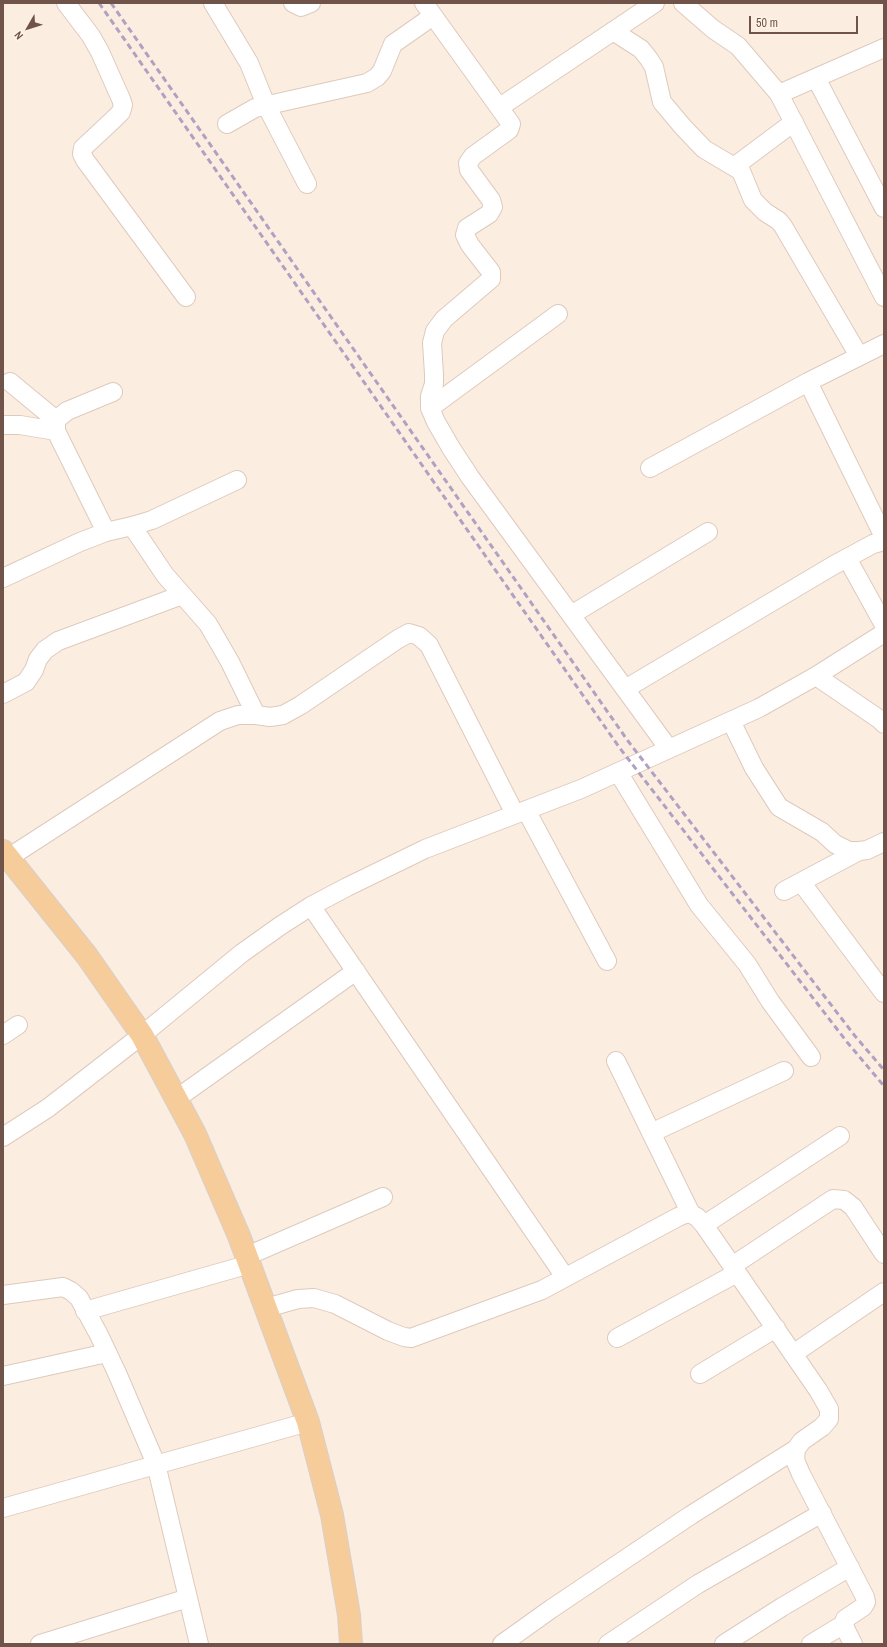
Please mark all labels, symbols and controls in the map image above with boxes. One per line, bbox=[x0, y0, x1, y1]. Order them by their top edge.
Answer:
north arrow bbox=[8, 8, 48, 48]
scale bar bbox=[751, 8, 860, 34]
text: 50 m bbox=[756, 15, 778, 31]
text: N bbox=[11, 29, 26, 42]

